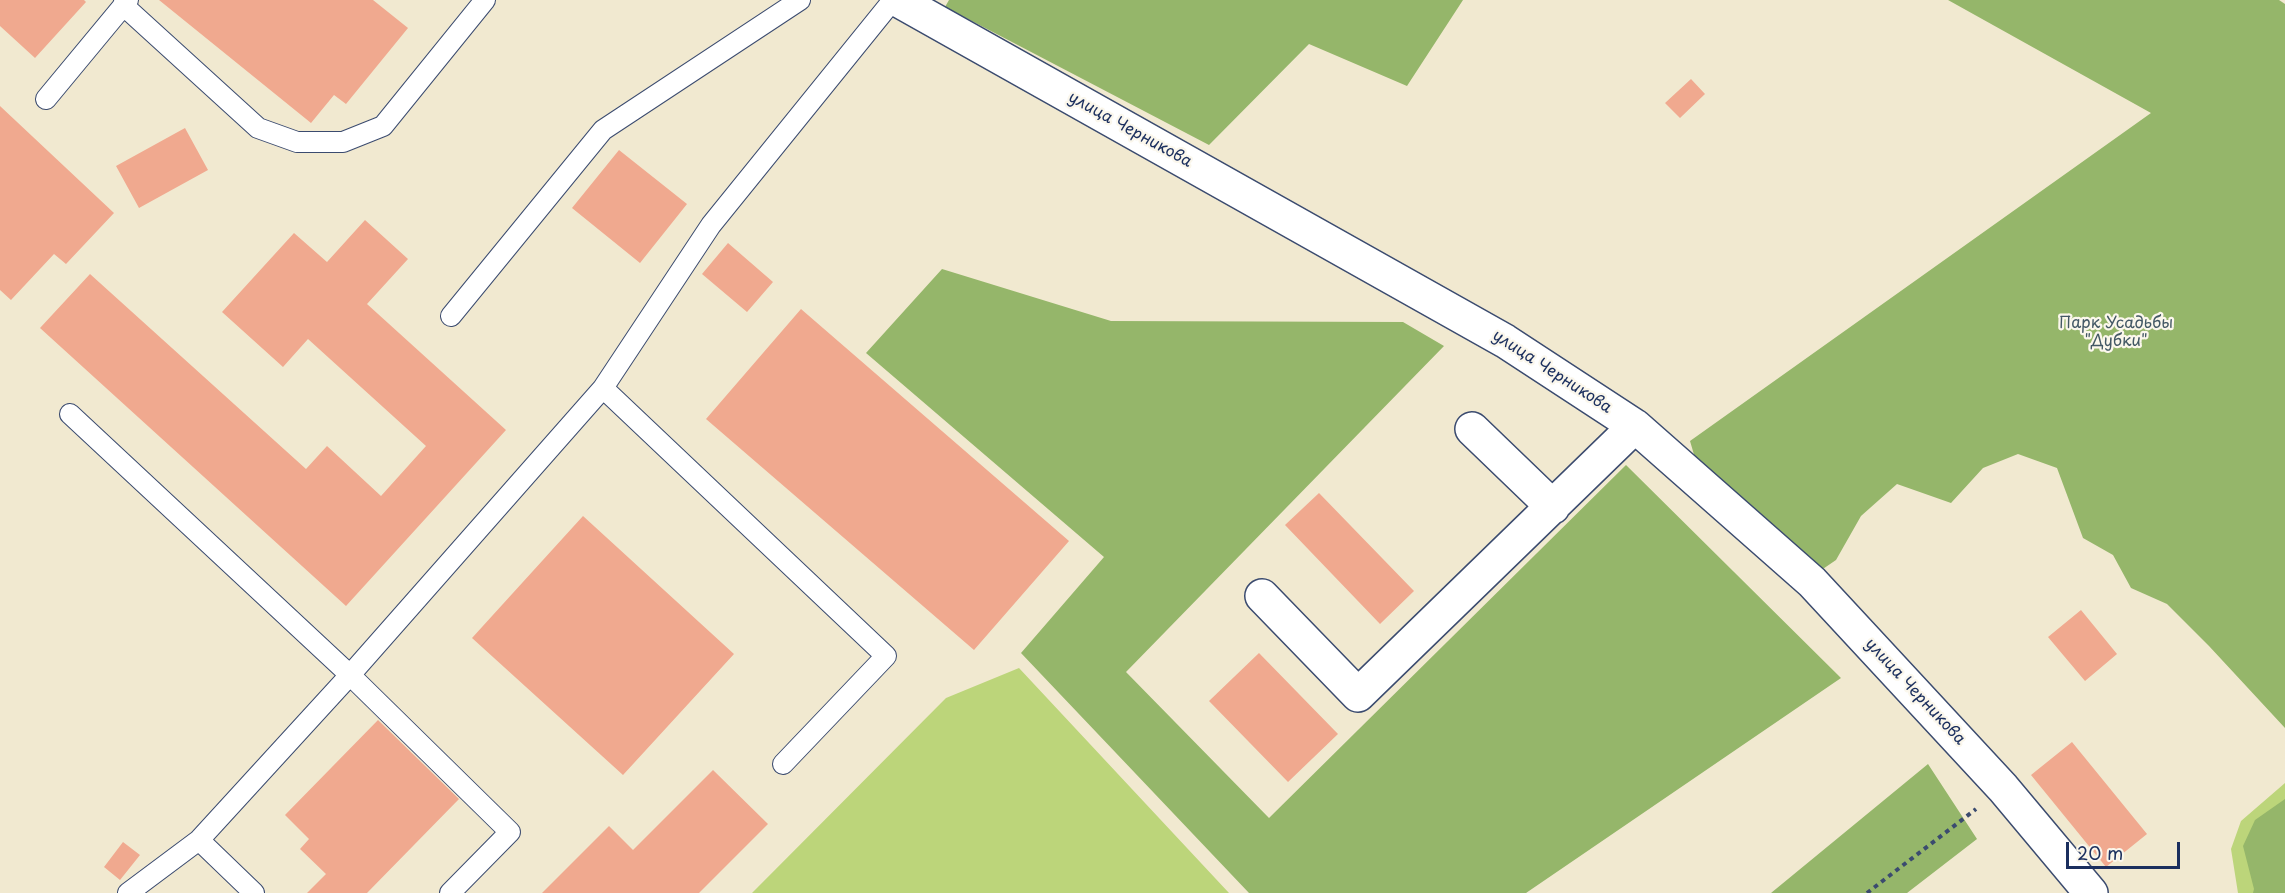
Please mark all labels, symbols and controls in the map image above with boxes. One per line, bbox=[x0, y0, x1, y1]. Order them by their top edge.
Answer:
street label: улица Черникова bbox=[1065, 88, 1195, 172]
park label: Парк Усадьбы "Дубки" bbox=[2059, 314, 2173, 352]
street label: улица Черникова bbox=[1489, 326, 1615, 418]
street label: улица Черникова bbox=[1861, 635, 1969, 749]
scale bar bbox=[2069, 830, 2183, 868]
text: 20 m bbox=[2077, 839, 2123, 866]

